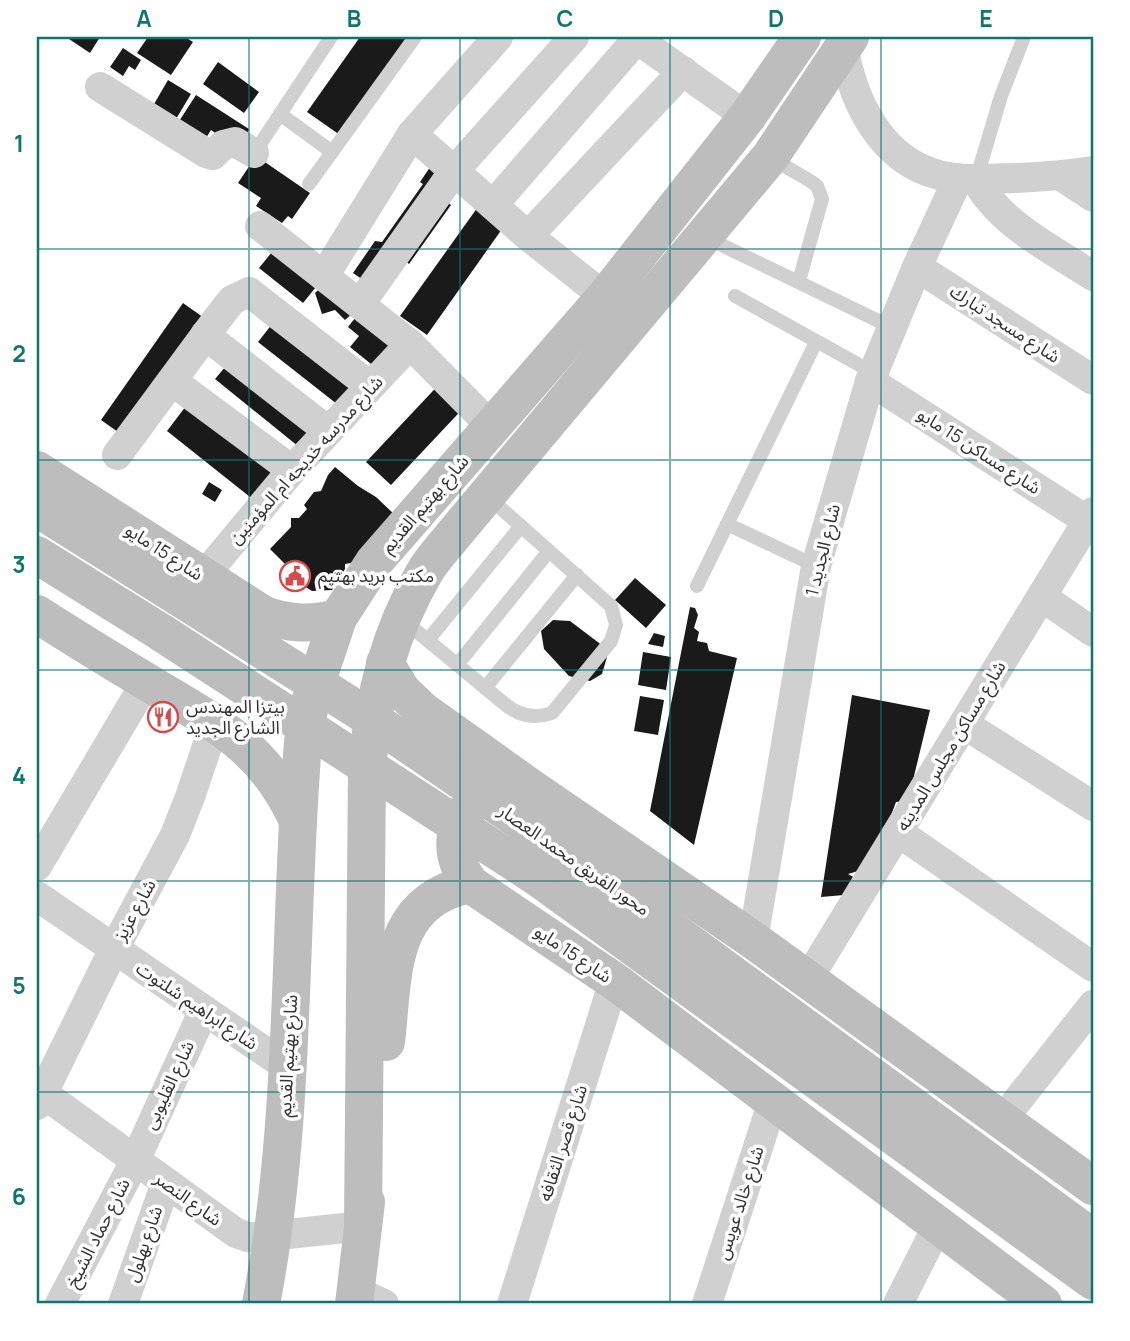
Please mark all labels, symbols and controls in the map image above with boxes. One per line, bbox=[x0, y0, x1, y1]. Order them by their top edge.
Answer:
text: A bbox=[136, 2, 152, 34]
text: B bbox=[347, 2, 361, 34]
text: C bbox=[557, 2, 574, 34]
text: D bbox=[768, 2, 784, 34]
text: E bbox=[979, 2, 993, 34]
text: 1 bbox=[14, 127, 24, 159]
street label: شارع مسجد تبارك bbox=[944, 279, 1065, 370]
text: 2 bbox=[12, 337, 26, 369]
street label: شارع مدرسه خديجه ام المؤمنين bbox=[223, 370, 390, 551]
street label: شارع مساكن 15 مايو bbox=[912, 401, 1046, 502]
street label: شارع بهتيم القديم bbox=[375, 449, 476, 560]
street label: شارع الجديد 1 bbox=[799, 501, 848, 599]
street label: شارع 15 مايو bbox=[119, 517, 208, 588]
text: 3 bbox=[12, 548, 26, 580]
public building icon: مكتب بريد بهتيم bbox=[278, 559, 312, 593]
place label: مكتب بريد بهتيم bbox=[318, 563, 434, 589]
street label: شارع مساكن مجلس المدينه bbox=[890, 656, 1013, 837]
place label: بيتزا المهندس الشارع الجديد bbox=[186, 694, 285, 742]
restaurant icon: بيتزا المهندس الشارع الجديد bbox=[146, 700, 180, 734]
text: 4 bbox=[12, 759, 26, 791]
street label: محور الفريق محمد العصار bbox=[493, 797, 655, 920]
street label: شارع عزيز bbox=[107, 874, 163, 947]
street label: شارع 15 مايو bbox=[529, 919, 617, 990]
street label: شارع ابراهيم شلتوت bbox=[130, 955, 263, 1057]
text: 5 bbox=[12, 969, 26, 1001]
street label: شارع بهتيم القديم bbox=[272, 994, 305, 1118]
street label: شارع القليوبى bbox=[137, 1036, 202, 1134]
street label: شارع قصر الثقافه bbox=[532, 1081, 595, 1205]
street label: شارع خالد عويس bbox=[709, 1143, 772, 1264]
street label: شارع النصر bbox=[147, 1165, 227, 1233]
street label: شارع حماد الشيخ bbox=[59, 1174, 138, 1293]
text: 6 bbox=[12, 1180, 26, 1212]
street label: شارع بهلول bbox=[119, 1202, 170, 1286]

